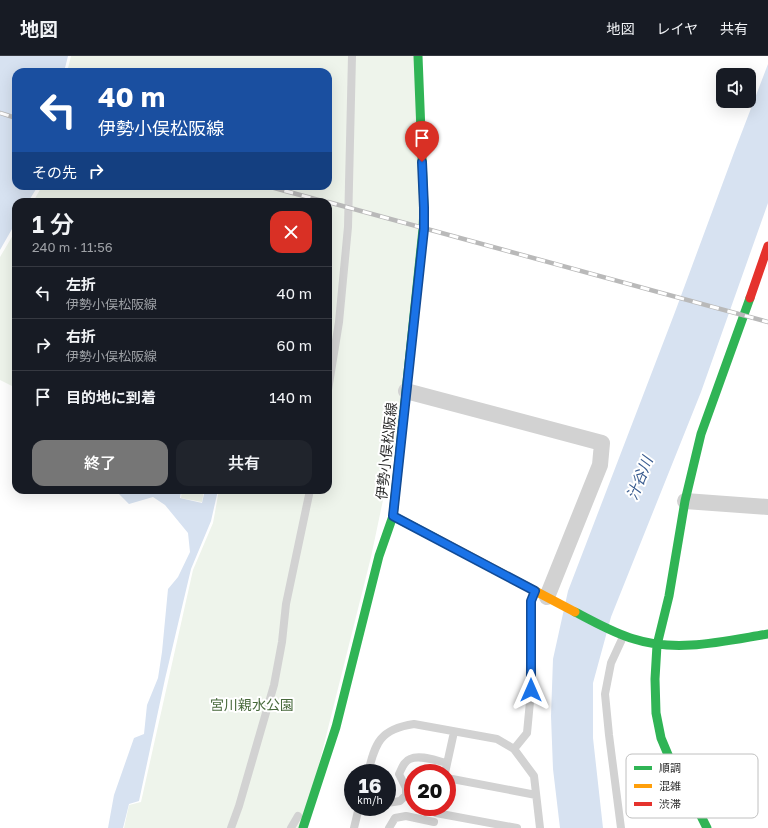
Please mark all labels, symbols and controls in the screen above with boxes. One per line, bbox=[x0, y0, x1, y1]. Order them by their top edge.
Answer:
text: 地図 bbox=[20, 17, 58, 40]
text: 地図 bbox=[606, 20, 634, 37]
text: レイヤ bbox=[656, 20, 698, 37]
text: 共有 bbox=[720, 20, 748, 37]
map controls bbox=[716, 68, 756, 108]
button: sound bbox=[716, 68, 756, 108]
text: 40 m bbox=[98, 80, 165, 113]
icon: left bbox=[32, 84, 84, 136]
text: 伊勢小俣松阪線 bbox=[98, 117, 224, 139]
pin bbox=[405, 121, 439, 162]
icon: arrive bbox=[411, 127, 433, 149]
icon: right bbox=[85, 160, 107, 182]
text: その先 bbox=[32, 163, 77, 181]
text: 1 分 bbox=[32, 209, 74, 238]
button: close bbox=[270, 211, 312, 253]
text: 240 m · 11:56 bbox=[32, 239, 113, 255]
text: 左折 bbox=[66, 275, 96, 293]
icon: left bbox=[32, 282, 54, 304]
text: 40 m bbox=[277, 284, 312, 302]
text: 伊勢小俣松阪線 bbox=[66, 296, 157, 312]
text: 右折 bbox=[66, 327, 96, 345]
icon: right bbox=[32, 334, 54, 356]
text: 60 m bbox=[277, 336, 312, 354]
text: 伊勢小俣松阪線 bbox=[66, 348, 157, 364]
icon: arrive bbox=[32, 386, 54, 408]
text: 目的地に到着 bbox=[66, 388, 156, 406]
text: 140 m bbox=[269, 388, 312, 406]
street label: 伊勢小俣松阪線 bbox=[372, 401, 400, 501]
button: 終了 bbox=[32, 440, 168, 486]
button: 共有 bbox=[176, 440, 312, 486]
water label: 汁谷川 bbox=[622, 452, 657, 502]
position arrow bbox=[510, 669, 552, 711]
park label: 宮川親水公園 bbox=[210, 696, 294, 713]
legend bbox=[626, 754, 758, 818]
text: 順調 bbox=[659, 761, 681, 774]
speed limit sign: 20 bbox=[404, 764, 456, 816]
text: 16 bbox=[358, 773, 381, 797]
text: 混雑 bbox=[659, 779, 681, 792]
text: km/h bbox=[357, 794, 383, 806]
text: 渋滞 bbox=[659, 797, 681, 810]

